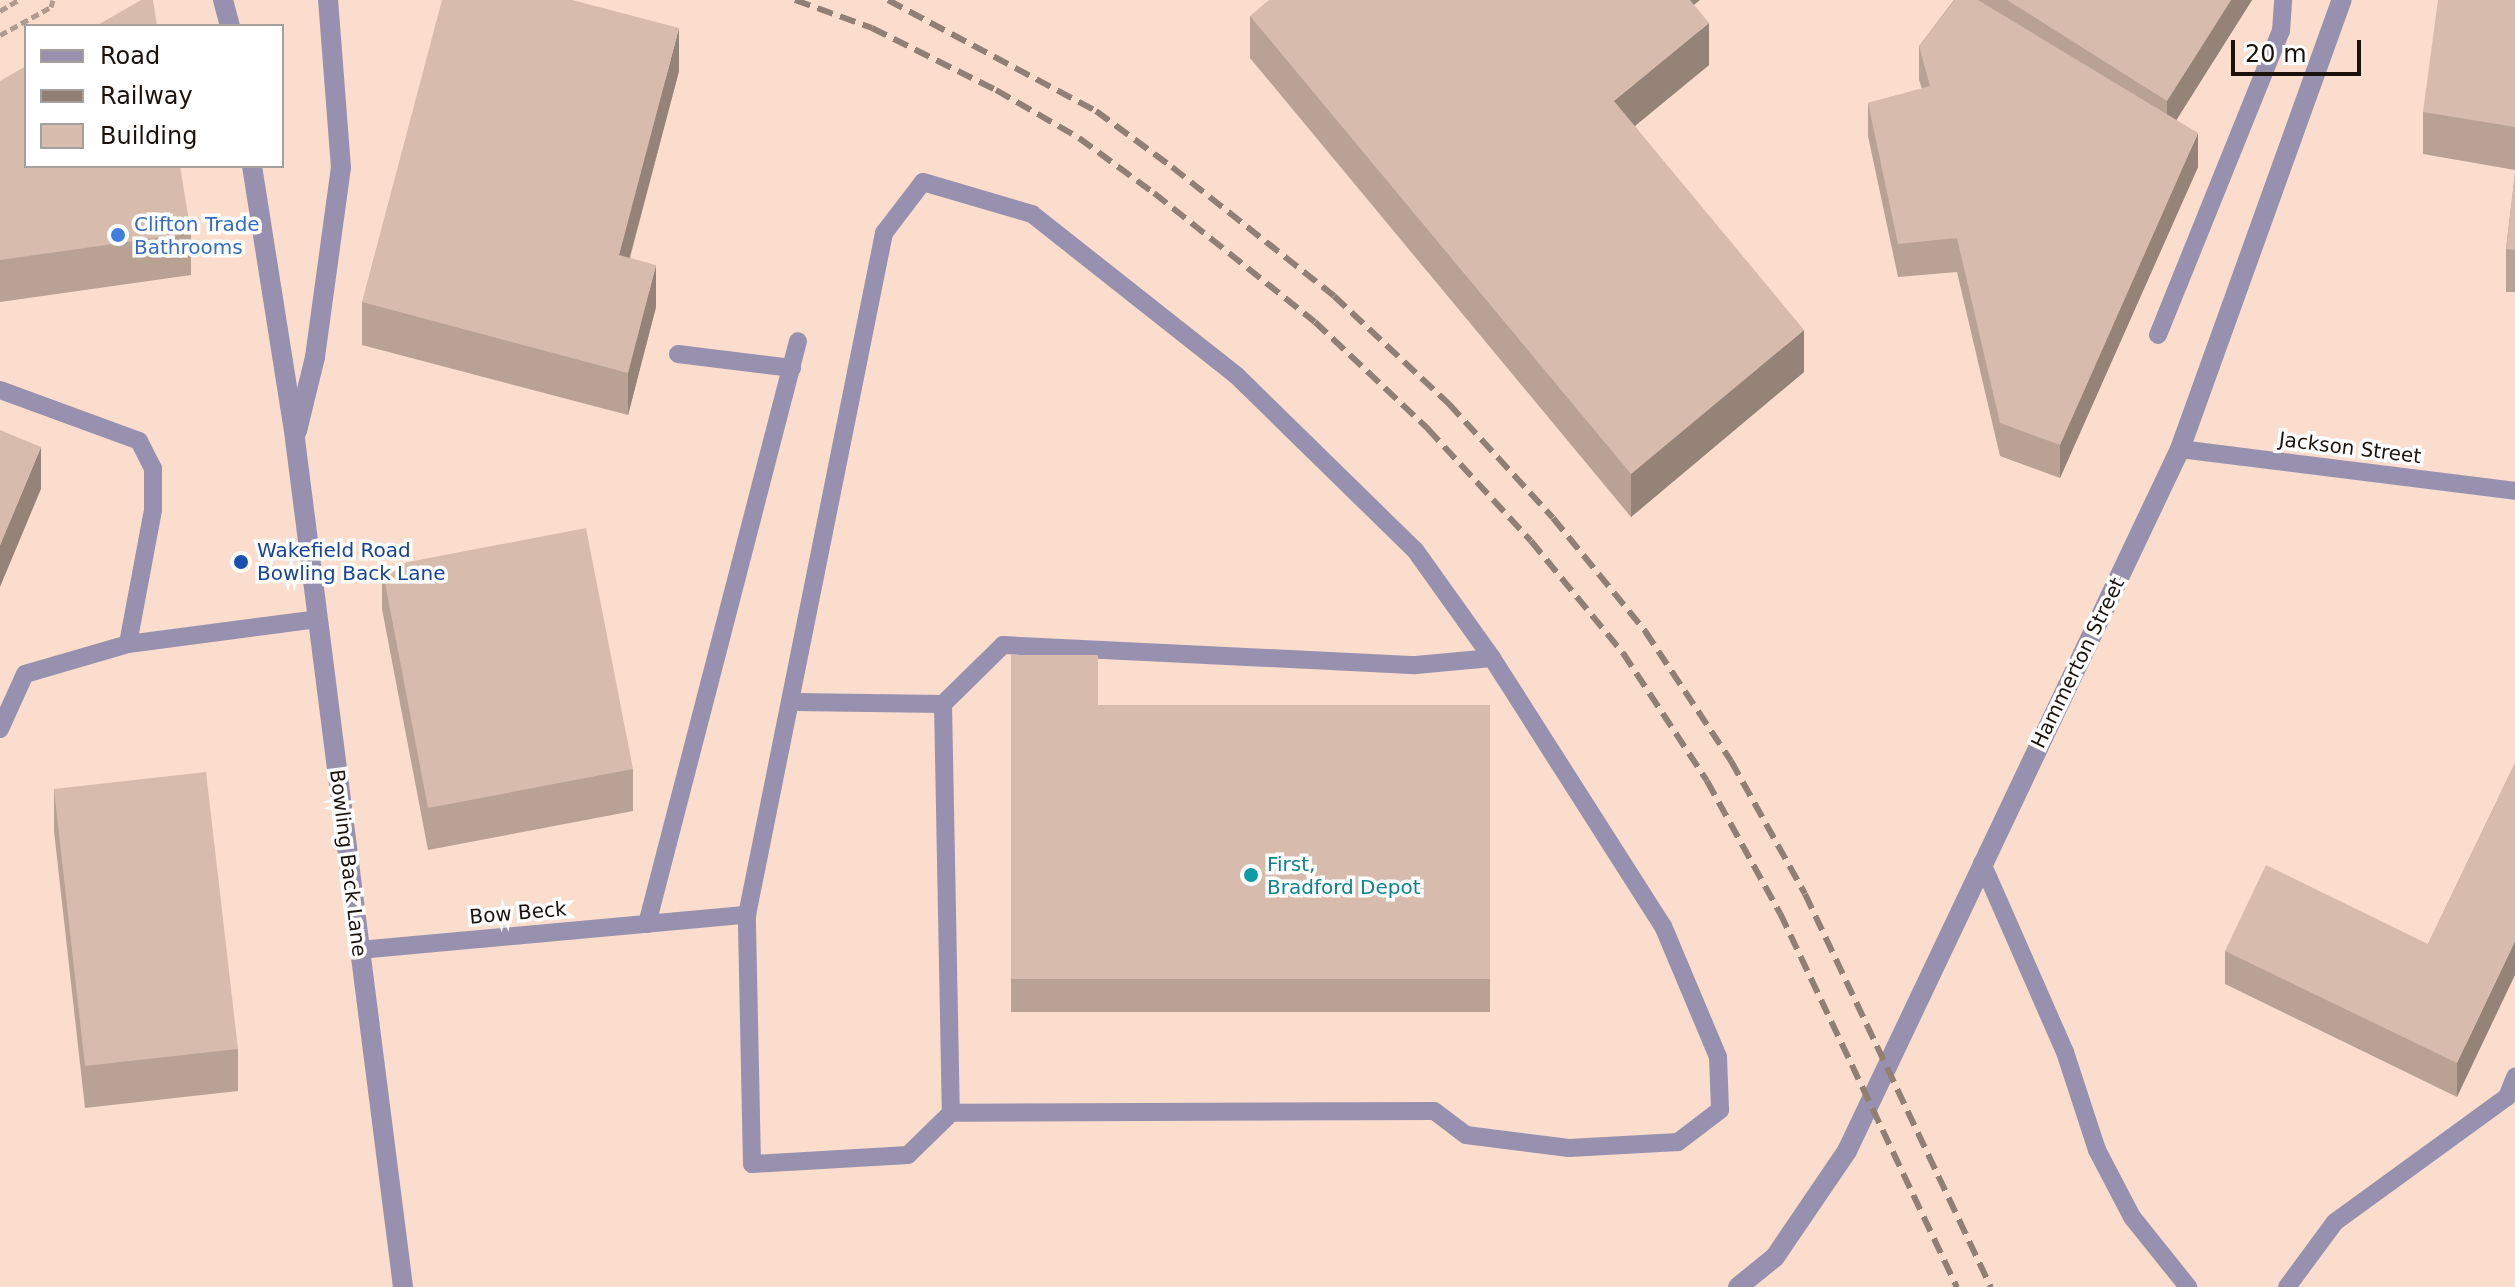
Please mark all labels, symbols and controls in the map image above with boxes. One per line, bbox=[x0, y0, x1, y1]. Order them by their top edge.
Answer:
legend bbox=[24, 24, 284, 168]
scale bar bbox=[2235, 24, 2365, 74]
text: 20 m bbox=[2245, 40, 2307, 68]
text: Road bbox=[100, 42, 160, 70]
text: Railway bbox=[100, 82, 193, 110]
text: Building bbox=[100, 122, 197, 150]
place label: Clifton Trade Bathrooms bbox=[134, 212, 260, 259]
marker: Clifton Trade Bathrooms bbox=[109, 226, 127, 244]
street label: Jackson Street bbox=[2277, 427, 2423, 469]
place label: Wakefield Road Bowling Back Lane bbox=[257, 538, 445, 585]
marker: Wakefield Road Bowling Back Lane bbox=[232, 553, 250, 571]
street label: Hammerton Street bbox=[2026, 574, 2130, 752]
street label: Bowling Back Lane bbox=[325, 768, 371, 958]
place label: First, Bradford Depot bbox=[1267, 852, 1421, 899]
marker: First, Bradford Depot bbox=[1242, 866, 1260, 884]
street label: Bow Beck bbox=[469, 897, 567, 929]

